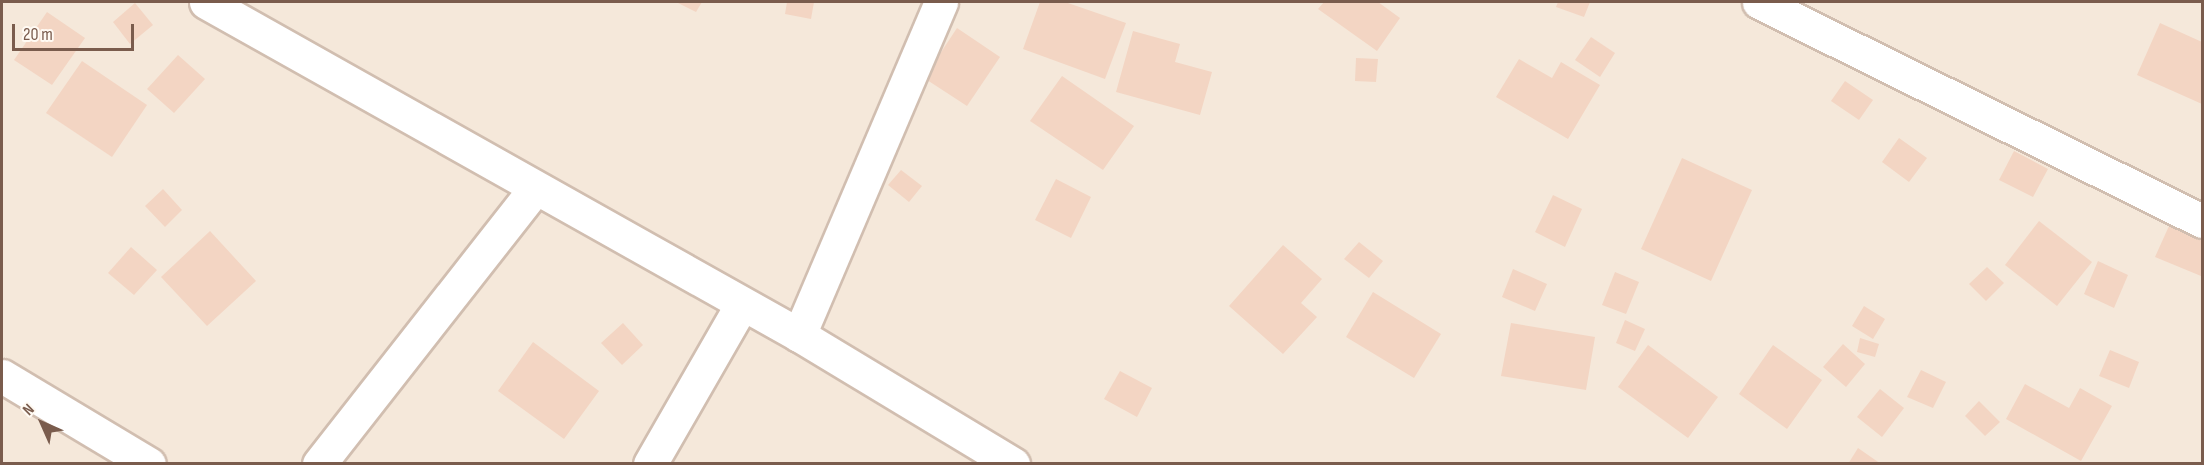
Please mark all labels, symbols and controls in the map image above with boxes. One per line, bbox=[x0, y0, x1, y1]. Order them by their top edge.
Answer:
scale bar bbox=[15, 12, 136, 50]
text: 20 m bbox=[23, 24, 53, 45]
north arrow bbox=[12, 393, 72, 453]
text: N bbox=[19, 400, 39, 420]

